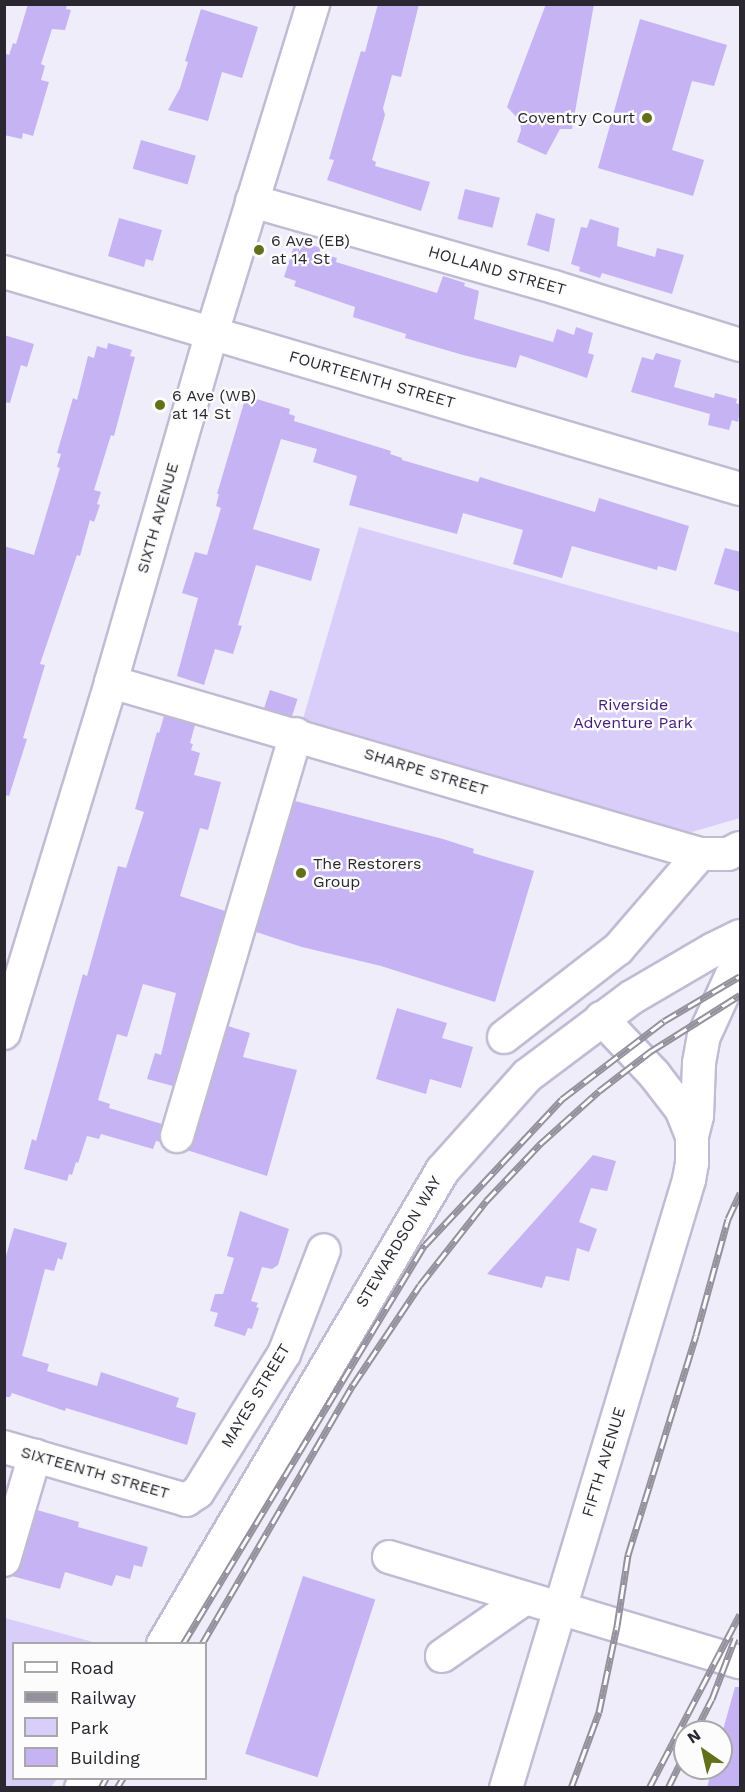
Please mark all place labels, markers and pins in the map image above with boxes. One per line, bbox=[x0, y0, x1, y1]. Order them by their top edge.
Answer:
place label: Coventry Court bbox=[517, 108, 635, 128]
marker: Coventry Court bbox=[640, 111, 654, 125]
place label: 6 Ave (EB) at 14 St bbox=[271, 231, 350, 269]
marker: 6 Ave (EB) at 14 St bbox=[252, 243, 266, 257]
place label: 6 Ave (WB) at 14 St bbox=[172, 386, 257, 424]
marker: 6 Ave (WB) at 14 St bbox=[153, 398, 167, 412]
place label: The Restorers Group bbox=[313, 854, 421, 892]
marker: The Restorers Group bbox=[294, 866, 308, 880]

